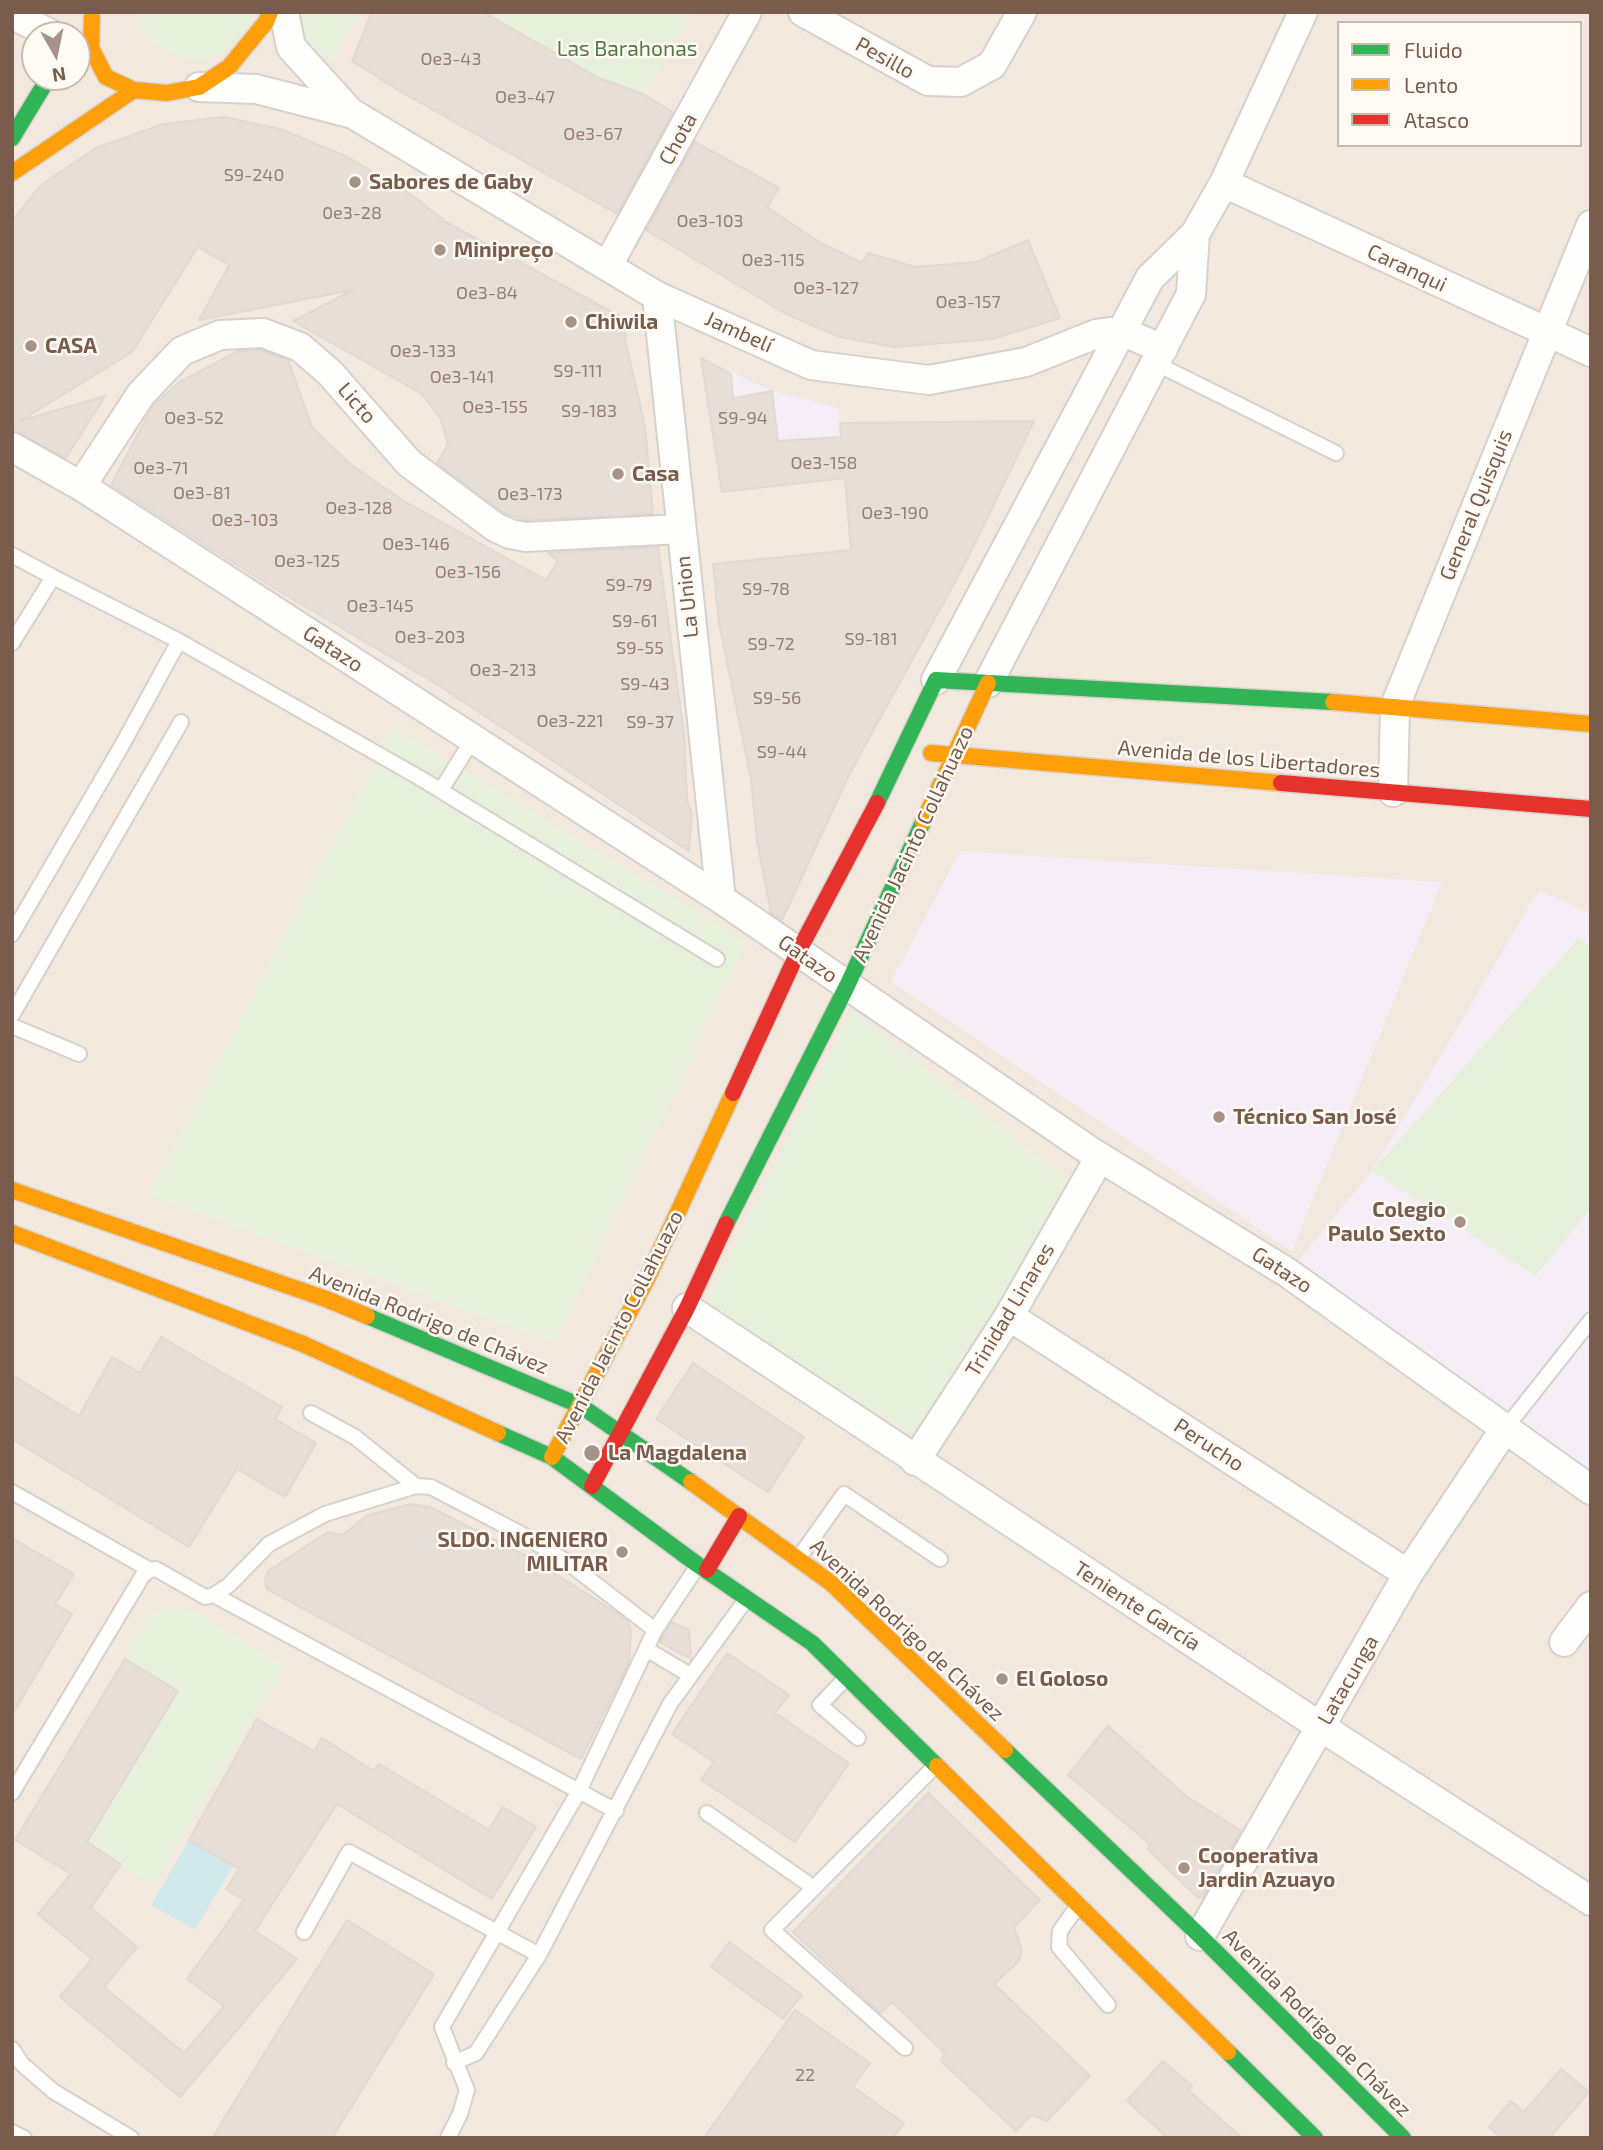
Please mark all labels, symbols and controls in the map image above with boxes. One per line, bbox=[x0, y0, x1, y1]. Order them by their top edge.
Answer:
north arrow bbox=[21, 21, 91, 91]
legend bbox=[1337, 21, 1582, 147]
street label: Pesillo bbox=[851, 32, 919, 84]
park label: Las Barahonas bbox=[557, 36, 697, 62]
text: Fluido bbox=[1404, 37, 1463, 62]
house number: Oe3-43 bbox=[421, 48, 481, 70]
text: N bbox=[50, 63, 68, 88]
text: Lento bbox=[1404, 72, 1458, 97]
house number: Oe3-47 bbox=[495, 86, 555, 108]
text: Atasco bbox=[1404, 107, 1469, 132]
street label: Chota bbox=[654, 109, 702, 169]
house number: Oe3-67 bbox=[563, 123, 623, 145]
house number: S9-240 bbox=[224, 164, 284, 186]
place label: Sabores de Gaby bbox=[369, 169, 533, 195]
marker: Sabores de Gaby bbox=[347, 174, 363, 190]
house number: 0e3-28 bbox=[322, 202, 382, 224]
house number: Oe3-103 bbox=[676, 210, 744, 232]
place label: Minipreço bbox=[454, 237, 554, 263]
street label: Caranqui bbox=[1363, 239, 1451, 297]
marker: Minipreço bbox=[432, 242, 448, 258]
house number: Oe3-115 bbox=[741, 249, 805, 271]
house number: Oe3-127 bbox=[793, 277, 859, 299]
house number: Oe3-84 bbox=[456, 282, 518, 304]
house number: Oe3-157 bbox=[935, 291, 1001, 313]
street label: Jambelí bbox=[701, 306, 777, 358]
place label: Chiwila bbox=[585, 309, 658, 335]
marker: Chiwila bbox=[563, 314, 579, 330]
place label: CASA bbox=[45, 333, 97, 359]
marker: CASA bbox=[23, 338, 39, 354]
house number: Oe3-133 bbox=[390, 340, 456, 362]
house number: S9-111 bbox=[553, 360, 603, 382]
house number: Oe3-141 bbox=[430, 366, 494, 388]
street label: Licto bbox=[332, 377, 382, 429]
house number: Oe3-155 bbox=[462, 396, 528, 418]
house number: S9-183 bbox=[561, 400, 617, 422]
house number: Oe3-52 bbox=[164, 407, 224, 429]
house number: S9-94 bbox=[718, 407, 768, 429]
street label: General Quisquis bbox=[1434, 426, 1518, 584]
house number: Oe3-158 bbox=[791, 452, 857, 474]
house number: Oe3-71 bbox=[133, 457, 189, 479]
place label: Casa bbox=[632, 461, 679, 487]
marker: Casa bbox=[610, 466, 626, 482]
house number: Oe3-81 bbox=[173, 482, 231, 504]
house number: Oe3-173 bbox=[497, 483, 563, 505]
house number: Oe3-128 bbox=[325, 497, 393, 519]
house number: Oe3-190 bbox=[861, 502, 929, 524]
house number: Oe3-103 bbox=[211, 509, 279, 531]
house number: Oe3-146 bbox=[382, 533, 450, 555]
house number: Oe3-125 bbox=[274, 550, 340, 572]
street label: La Union bbox=[670, 555, 704, 639]
house number: Oe3-156 bbox=[435, 561, 501, 583]
house number: S9-79 bbox=[605, 574, 653, 596]
house number: S9-78 bbox=[742, 578, 790, 600]
house number: Oe3-145 bbox=[346, 595, 414, 617]
house number: S9-61 bbox=[612, 610, 658, 632]
street label: Gatazo bbox=[298, 620, 368, 678]
house number: Oe3-203 bbox=[395, 626, 465, 648]
house number: S9-181 bbox=[844, 628, 898, 650]
house number: S9-72 bbox=[747, 633, 795, 655]
house number: S9-55 bbox=[616, 637, 664, 659]
house number: Oe3-213 bbox=[469, 659, 537, 681]
house number: S9-43 bbox=[620, 673, 670, 695]
house number: S9-56 bbox=[753, 687, 801, 709]
house number: Oe3-221 bbox=[536, 710, 604, 732]
house number: S9-37 bbox=[626, 711, 674, 733]
street label: Avenida Jacinto Collahuazo bbox=[847, 722, 979, 966]
street label: Avenida de los Libertadores bbox=[1117, 735, 1381, 783]
house number: S9-44 bbox=[757, 741, 807, 763]
street label: Gatazo bbox=[773, 930, 843, 988]
place label: Técnico San José bbox=[1233, 1104, 1397, 1130]
marker: Técnico San José bbox=[1211, 1109, 1227, 1125]
place label: Colegio Paulo Sexto bbox=[1328, 1197, 1446, 1247]
street label: Avenida Jacinto Collahuazo bbox=[549, 1206, 689, 1448]
marker: Colegio Paulo Sexto bbox=[1452, 1214, 1468, 1230]
street label: Trinidad Linares bbox=[960, 1239, 1060, 1381]
street label: Gatazo bbox=[1247, 1241, 1317, 1299]
street label: Avenida Rodrigo de Chávez bbox=[306, 1260, 552, 1380]
street label: Perucho bbox=[1169, 1413, 1249, 1477]
place label: La Magdalena bbox=[608, 1440, 747, 1466]
marker: La Magdalena bbox=[582, 1443, 602, 1463]
place label: SLDO. INGENIERO MILITAR bbox=[438, 1527, 608, 1577]
street label: Avenida Rodrigo de Chávez bbox=[805, 1533, 1009, 1727]
marker: SLDO. INGENIERO MILITAR bbox=[614, 1544, 630, 1560]
street label: Teniente García bbox=[1069, 1556, 1205, 1656]
street label: Latacunga bbox=[1312, 1631, 1384, 1729]
place label: El Goloso bbox=[1016, 1666, 1108, 1692]
marker: El Goloso bbox=[994, 1671, 1010, 1687]
place label: Cooperativa Jardin Azuayo bbox=[1198, 1843, 1335, 1893]
marker: Cooperativa Jardin Azuayo bbox=[1176, 1860, 1192, 1876]
street label: Avenida Rodrigo de Chávez bbox=[1218, 1924, 1416, 2122]
house number: 22 bbox=[795, 2064, 815, 2086]

